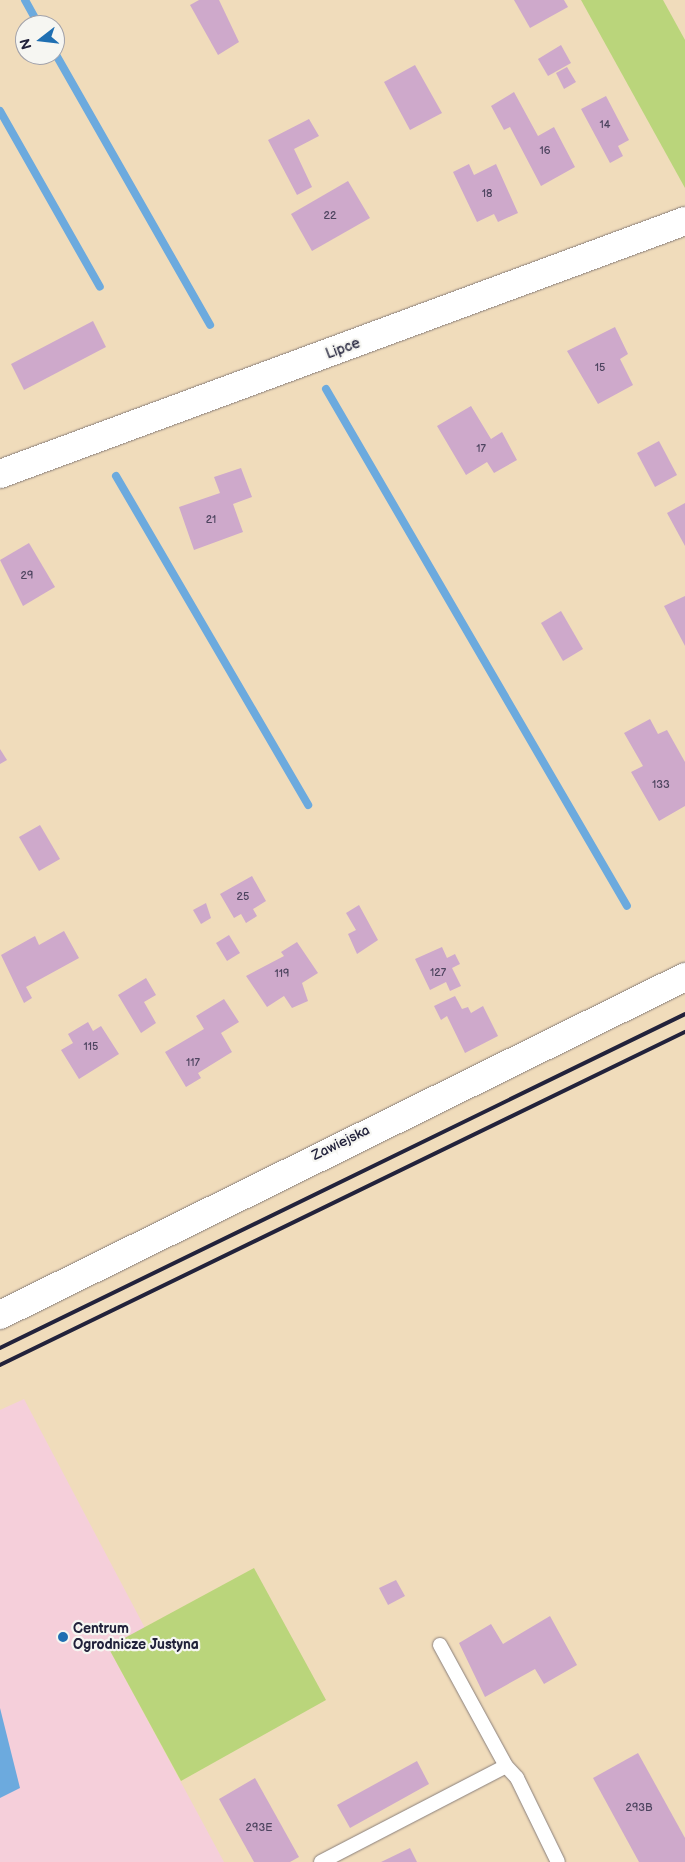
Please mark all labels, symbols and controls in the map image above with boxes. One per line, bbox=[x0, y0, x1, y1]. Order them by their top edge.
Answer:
north arrow bbox=[15, 15, 65, 65]
text: N bbox=[16, 37, 36, 51]
house number: 14 bbox=[600, 118, 610, 132]
house number: 16 bbox=[540, 144, 550, 158]
house number: 18 bbox=[482, 187, 492, 201]
house number: 22 bbox=[324, 209, 336, 223]
street label: Lipce bbox=[324, 335, 362, 363]
house number: 15 bbox=[595, 361, 605, 375]
house number: 17 bbox=[476, 442, 486, 456]
house number: 21 bbox=[206, 513, 216, 527]
house number: 29 bbox=[21, 569, 33, 583]
house number: 133 bbox=[652, 778, 670, 792]
house number: 25 bbox=[237, 890, 249, 904]
house number: 127 bbox=[430, 966, 446, 980]
house number: 119 bbox=[275, 967, 289, 981]
house number: 115 bbox=[84, 1040, 98, 1054]
house number: 117 bbox=[186, 1056, 200, 1070]
street label: Zawiejska bbox=[309, 1122, 373, 1164]
place label: Centrum Ogrodnicze Justyna bbox=[73, 1621, 199, 1654]
marker: Centrum Ogrodnicze Justyna bbox=[57, 1631, 69, 1643]
house number: 293B bbox=[625, 1801, 653, 1815]
house number: 293E bbox=[246, 1821, 272, 1835]

